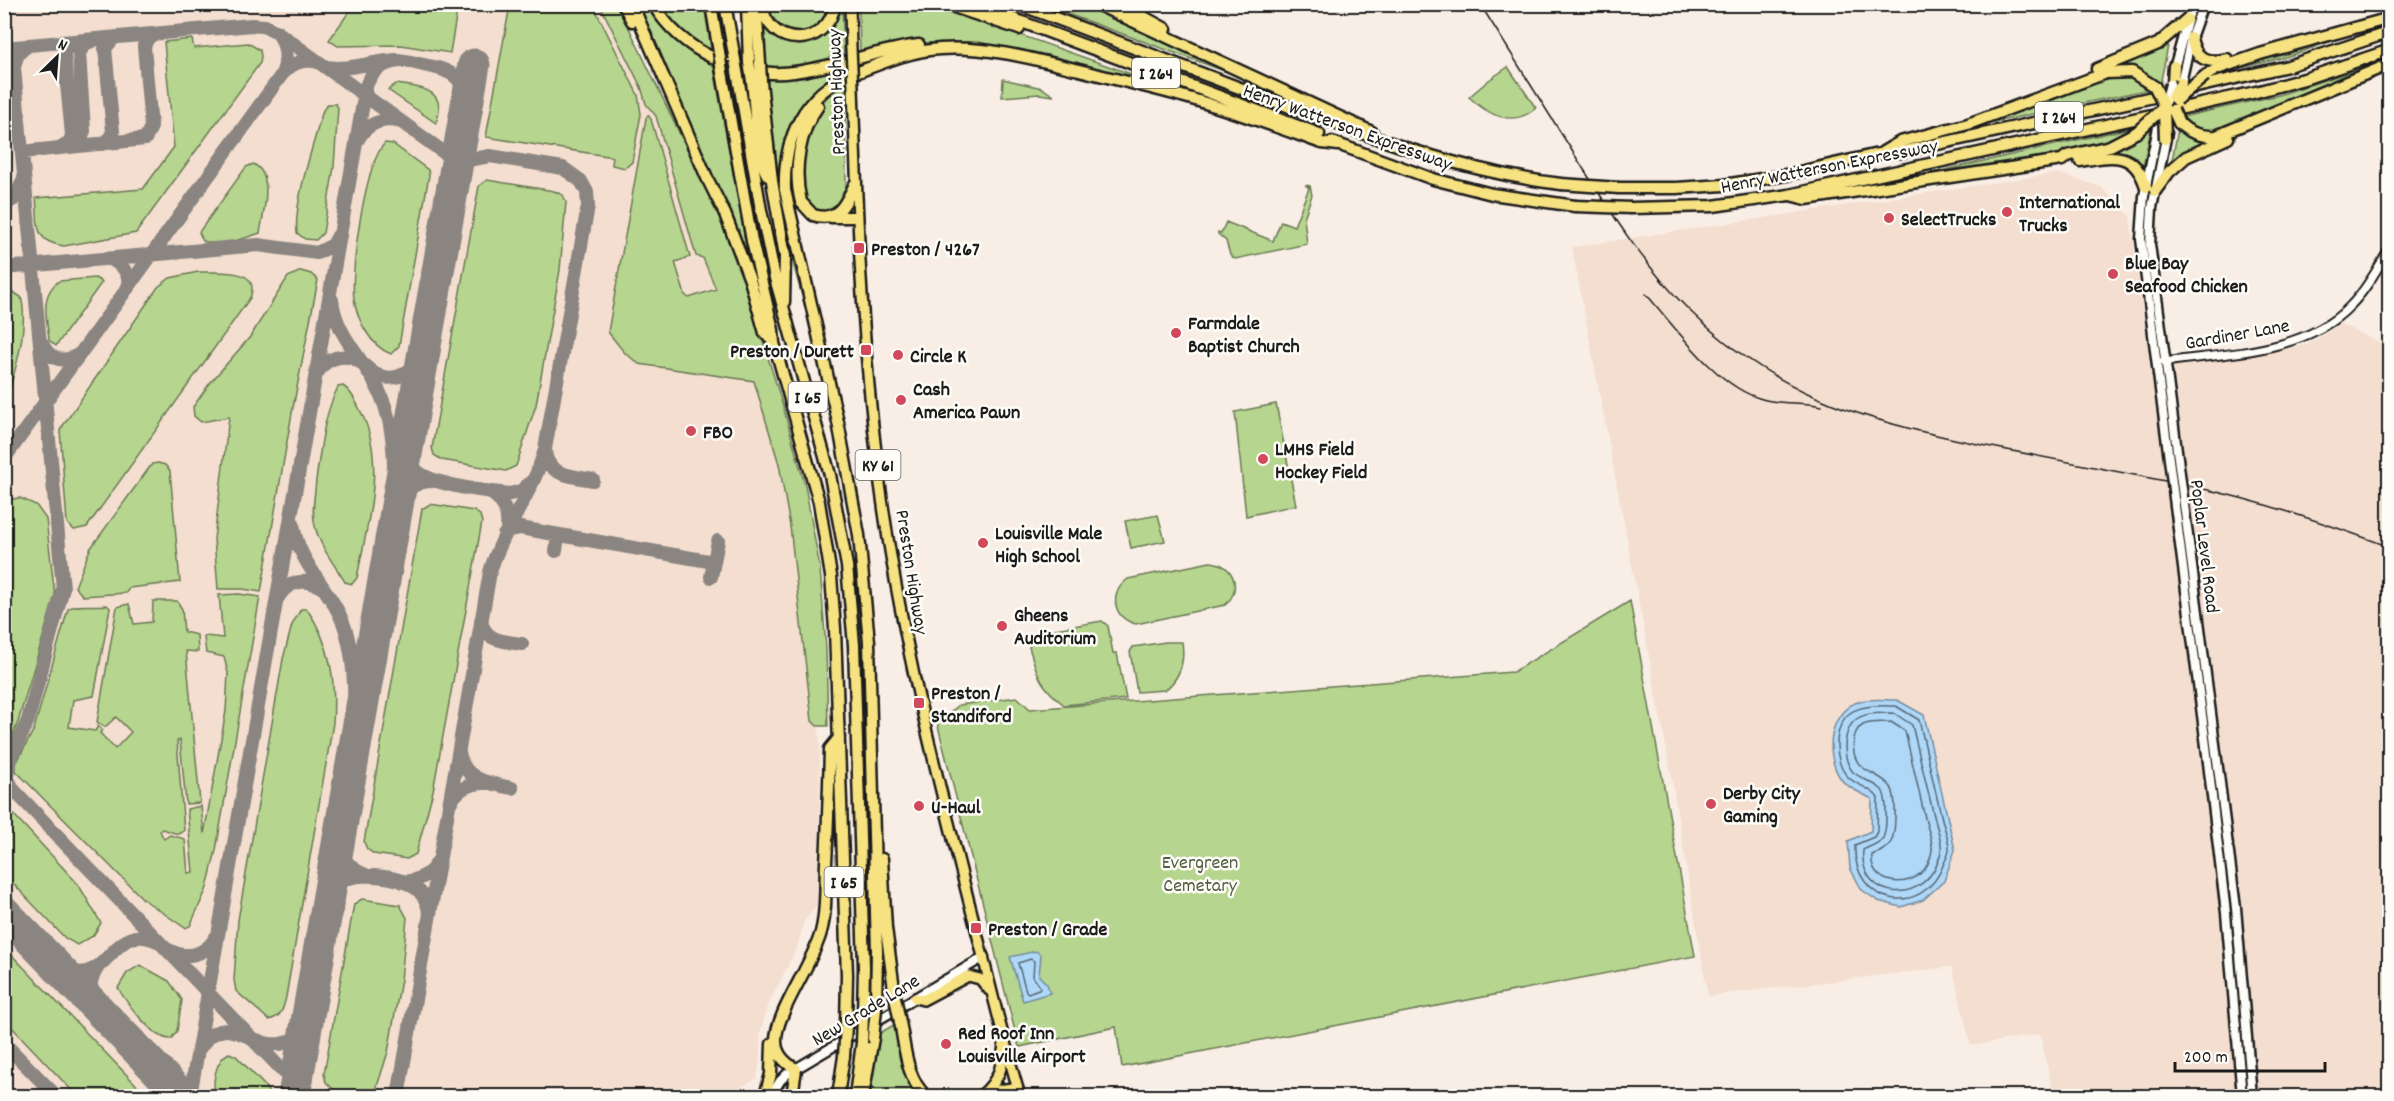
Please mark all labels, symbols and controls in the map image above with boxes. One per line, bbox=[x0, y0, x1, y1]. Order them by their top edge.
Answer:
north arrow bbox=[27, 27, 87, 87]
street label: Preston Highway bbox=[822, 28, 854, 155]
text: N bbox=[54, 34, 71, 58]
road number: I 264 bbox=[1132, 58, 1180, 88]
street label: Henry Watterson Expressway bbox=[1239, 78, 1456, 180]
road number: I 264 bbox=[2035, 102, 2083, 132]
street label: Henry Watterson Expressway bbox=[1719, 133, 1941, 203]
place label: International Trucks bbox=[2019, 190, 2120, 241]
marker: International Trucks bbox=[2000, 205, 2014, 219]
place label: SelectTrucks bbox=[1901, 207, 1996, 235]
marker: SelectTrucks bbox=[1882, 211, 1896, 225]
place label: Preston / 4267 bbox=[871, 237, 980, 265]
marker: Preston / 4267 bbox=[852, 241, 866, 255]
place label: Blue Bay Seafood Chicken bbox=[2125, 251, 2248, 302]
marker: Blue Bay Seafood Chicken bbox=[2106, 267, 2120, 281]
place label: Farmdale Baptist Church bbox=[1188, 311, 1300, 362]
street label: Gardiner Lane bbox=[2183, 313, 2292, 359]
marker: Farmdale Baptist Church bbox=[1169, 326, 1183, 340]
place label: Preston / Durett bbox=[730, 339, 855, 367]
marker: Preston / Durett bbox=[859, 343, 873, 357]
place label: Circle K bbox=[910, 344, 967, 372]
marker: Circle K bbox=[891, 348, 905, 362]
place label: Cash America Pawn bbox=[913, 377, 1020, 428]
road number: I 65 bbox=[788, 382, 828, 412]
marker: Cash America Pawn bbox=[894, 393, 908, 407]
place label: FBO bbox=[703, 420, 733, 448]
marker: FBO bbox=[684, 424, 698, 438]
place label: LMHS Field Hockey Field bbox=[1275, 437, 1367, 488]
road number: KY 61 bbox=[856, 450, 900, 480]
marker: LMHS Field Hockey Field bbox=[1256, 452, 1270, 466]
street label: Poplar Level Road bbox=[2181, 478, 2225, 615]
street label: Preston Highway bbox=[886, 508, 934, 638]
place label: Louisville Male High School bbox=[995, 521, 1103, 572]
marker: Louisville Male High School bbox=[976, 536, 990, 550]
place label: Gheens Auditorium bbox=[1014, 603, 1097, 654]
marker: Gheens Auditorium bbox=[995, 619, 1009, 633]
place label: Preston / Standiford bbox=[931, 681, 1012, 732]
marker: Preston / Standiford bbox=[912, 696, 926, 710]
place label: Derby City Gaming bbox=[1723, 781, 1801, 832]
place label: U-Haul bbox=[931, 795, 981, 823]
marker: Derby City Gaming bbox=[1704, 797, 1718, 811]
marker: U-Haul bbox=[912, 799, 926, 813]
park label: Evergreen Cemetary bbox=[1162, 850, 1238, 901]
road number: I 65 bbox=[824, 867, 864, 897]
place label: Preston / Grade bbox=[988, 917, 1107, 945]
marker: Preston / Grade bbox=[969, 921, 983, 935]
street label: New Grade Lane bbox=[807, 968, 926, 1055]
place label: Red Roof Inn Louisville Airport bbox=[958, 1021, 1086, 1072]
scale bar bbox=[2175, 1035, 2325, 1073]
marker: Red Roof Inn Louisville Airport bbox=[939, 1037, 953, 1051]
text: 200 m bbox=[2184, 1046, 2228, 1071]

